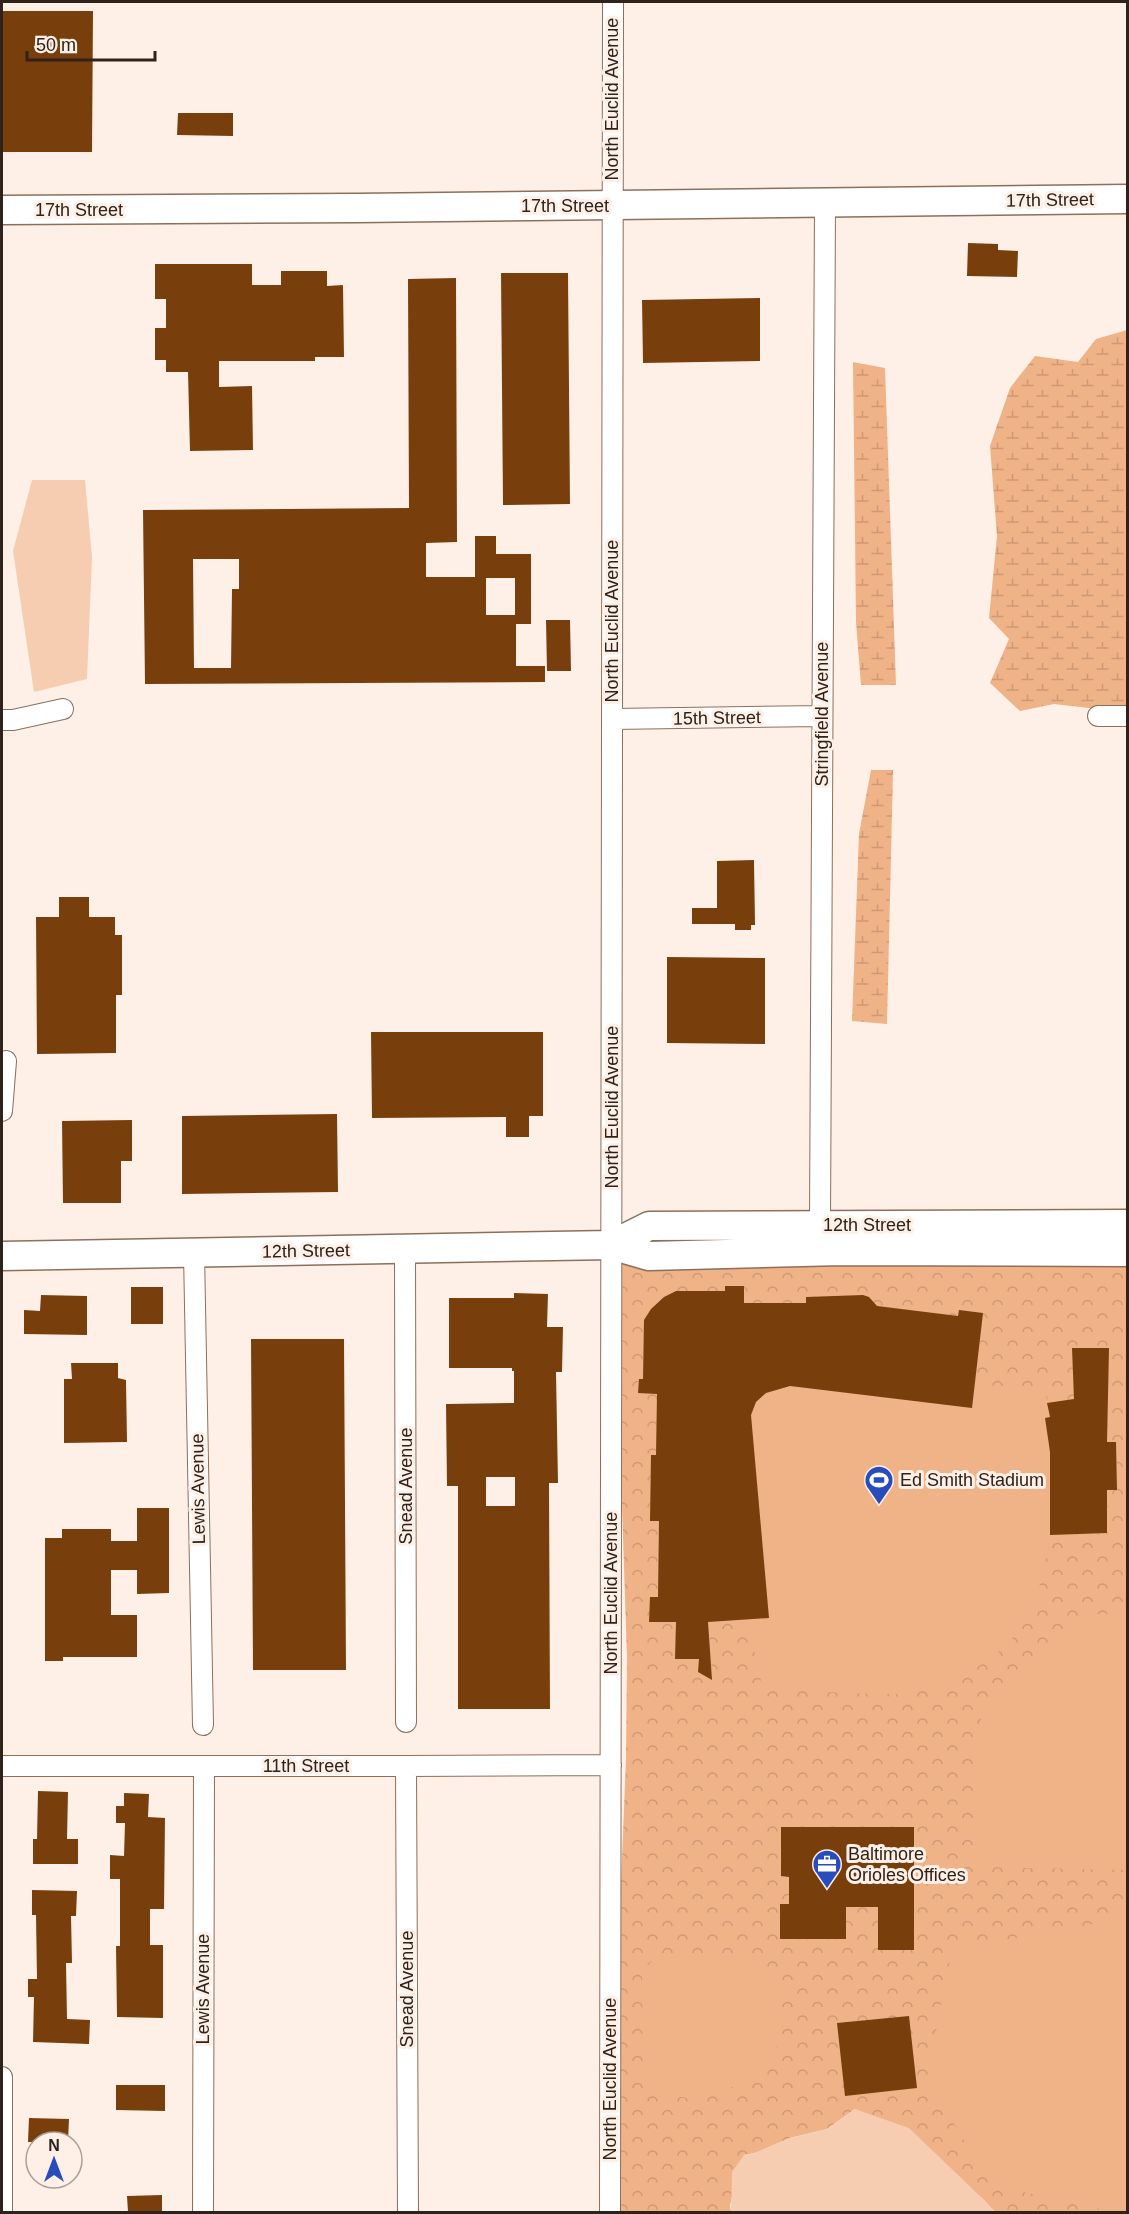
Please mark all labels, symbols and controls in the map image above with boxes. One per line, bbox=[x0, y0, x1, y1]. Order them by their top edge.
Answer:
street label: North Euclid Avenue bbox=[602, 18, 622, 180]
scale bar bbox=[27, 24, 154, 62]
text: 50 m bbox=[36, 35, 76, 55]
street label: 17th Street bbox=[1006, 189, 1094, 211]
street label: 17th Street bbox=[521, 196, 609, 216]
street label: 17th Street bbox=[35, 200, 123, 220]
street label: North Euclid Avenue bbox=[602, 540, 622, 702]
street label: Stringfield Avenue bbox=[812, 642, 832, 786]
street label: 15th Street bbox=[673, 707, 761, 729]
street label: North Euclid Avenue bbox=[602, 1026, 622, 1188]
street label: 12th Street bbox=[823, 1215, 911, 1235]
street label: 12th Street bbox=[262, 1240, 350, 1262]
street label: Snead Avenue bbox=[396, 1428, 416, 1544]
street label: Lewis Avenue bbox=[187, 1433, 209, 1545]
sports icon: Ed Smith Stadium bbox=[863, 1464, 895, 1506]
place label: Ed Smith Stadium bbox=[900, 1470, 1044, 1490]
street label: North Euclid Avenue bbox=[601, 1512, 621, 1674]
street label: 11th Street bbox=[263, 1756, 349, 1776]
place label: Baltimore Orioles Offices bbox=[848, 1844, 966, 1885]
office icon: Baltimore Orioles Offices bbox=[811, 1848, 843, 1890]
street label: Snead Avenue bbox=[397, 1931, 417, 2047]
street label: Lewis Avenue bbox=[193, 1934, 213, 2044]
street label: North Euclid Avenue bbox=[600, 1998, 620, 2160]
north arrow bbox=[24, 2130, 84, 2190]
text: N bbox=[48, 2137, 60, 2154]

